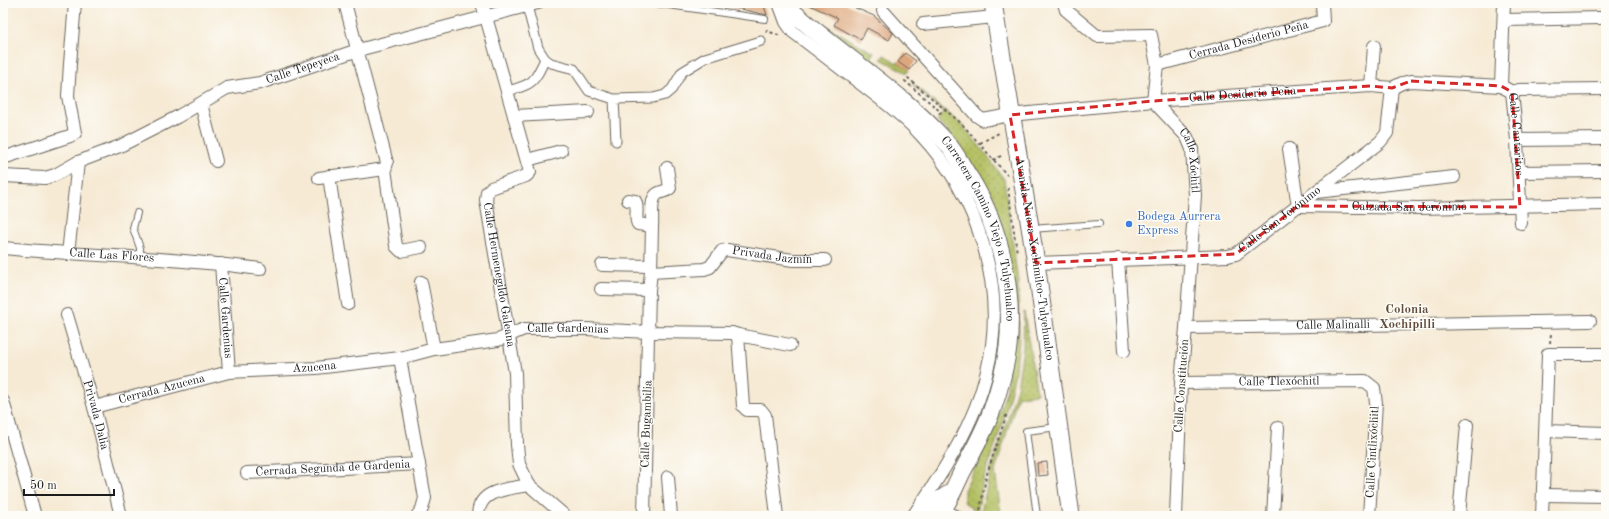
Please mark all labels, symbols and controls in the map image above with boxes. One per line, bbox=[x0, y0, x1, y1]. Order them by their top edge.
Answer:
street label: Cerrada Desiderio Peña bbox=[1188, 19, 1310, 62]
street label: Calle Tepeyeca bbox=[264, 51, 341, 87]
street label: Calle Desiderio Peña bbox=[1188, 85, 1297, 105]
street label: Calle Cantaritos bbox=[1506, 92, 1525, 176]
street label: Calle Xóchitl bbox=[1176, 126, 1201, 193]
street label: Carretera Camino Viejo a Tulyehualco bbox=[938, 134, 1015, 322]
street label: Avenida Nueva Xochimilco-Tulyehualco bbox=[1013, 156, 1055, 361]
street label: Calle San Jerónimo bbox=[1236, 184, 1323, 256]
street label: Calzada San Jerónimo bbox=[1351, 201, 1467, 214]
street label: Calle Hermenegildo Galeana bbox=[481, 202, 517, 348]
place label: Bodega Aurrera Express bbox=[1137, 211, 1221, 237]
marker: Bodega Aurrera Express bbox=[1124, 219, 1134, 229]
street label: Privada Jazmín bbox=[731, 245, 813, 266]
street label: Calle Las Flores bbox=[69, 247, 155, 264]
street label: Calle Gardenias bbox=[216, 277, 234, 359]
district label: Colonia Xochipilli bbox=[1379, 303, 1435, 331]
street label: Calle Malinalli bbox=[1296, 319, 1370, 332]
street label: Calle Gardenias bbox=[527, 323, 609, 336]
street label: Calle Constitución bbox=[1173, 338, 1191, 433]
street label: Azucena bbox=[292, 360, 337, 375]
street label: Cerrada Azucena bbox=[117, 372, 206, 406]
street label: Calle Tlexóchitl bbox=[1238, 375, 1320, 388]
street label: Privada Dalia bbox=[80, 379, 110, 451]
street label: Calle Bugambilia bbox=[639, 380, 655, 468]
street label: Calle Cintlixóchitl bbox=[1365, 406, 1381, 498]
street label: Cerrada Segunda de Gardenia bbox=[255, 458, 411, 479]
scale bar bbox=[24, 471, 114, 497]
text: 50 m bbox=[30, 479, 57, 492]

